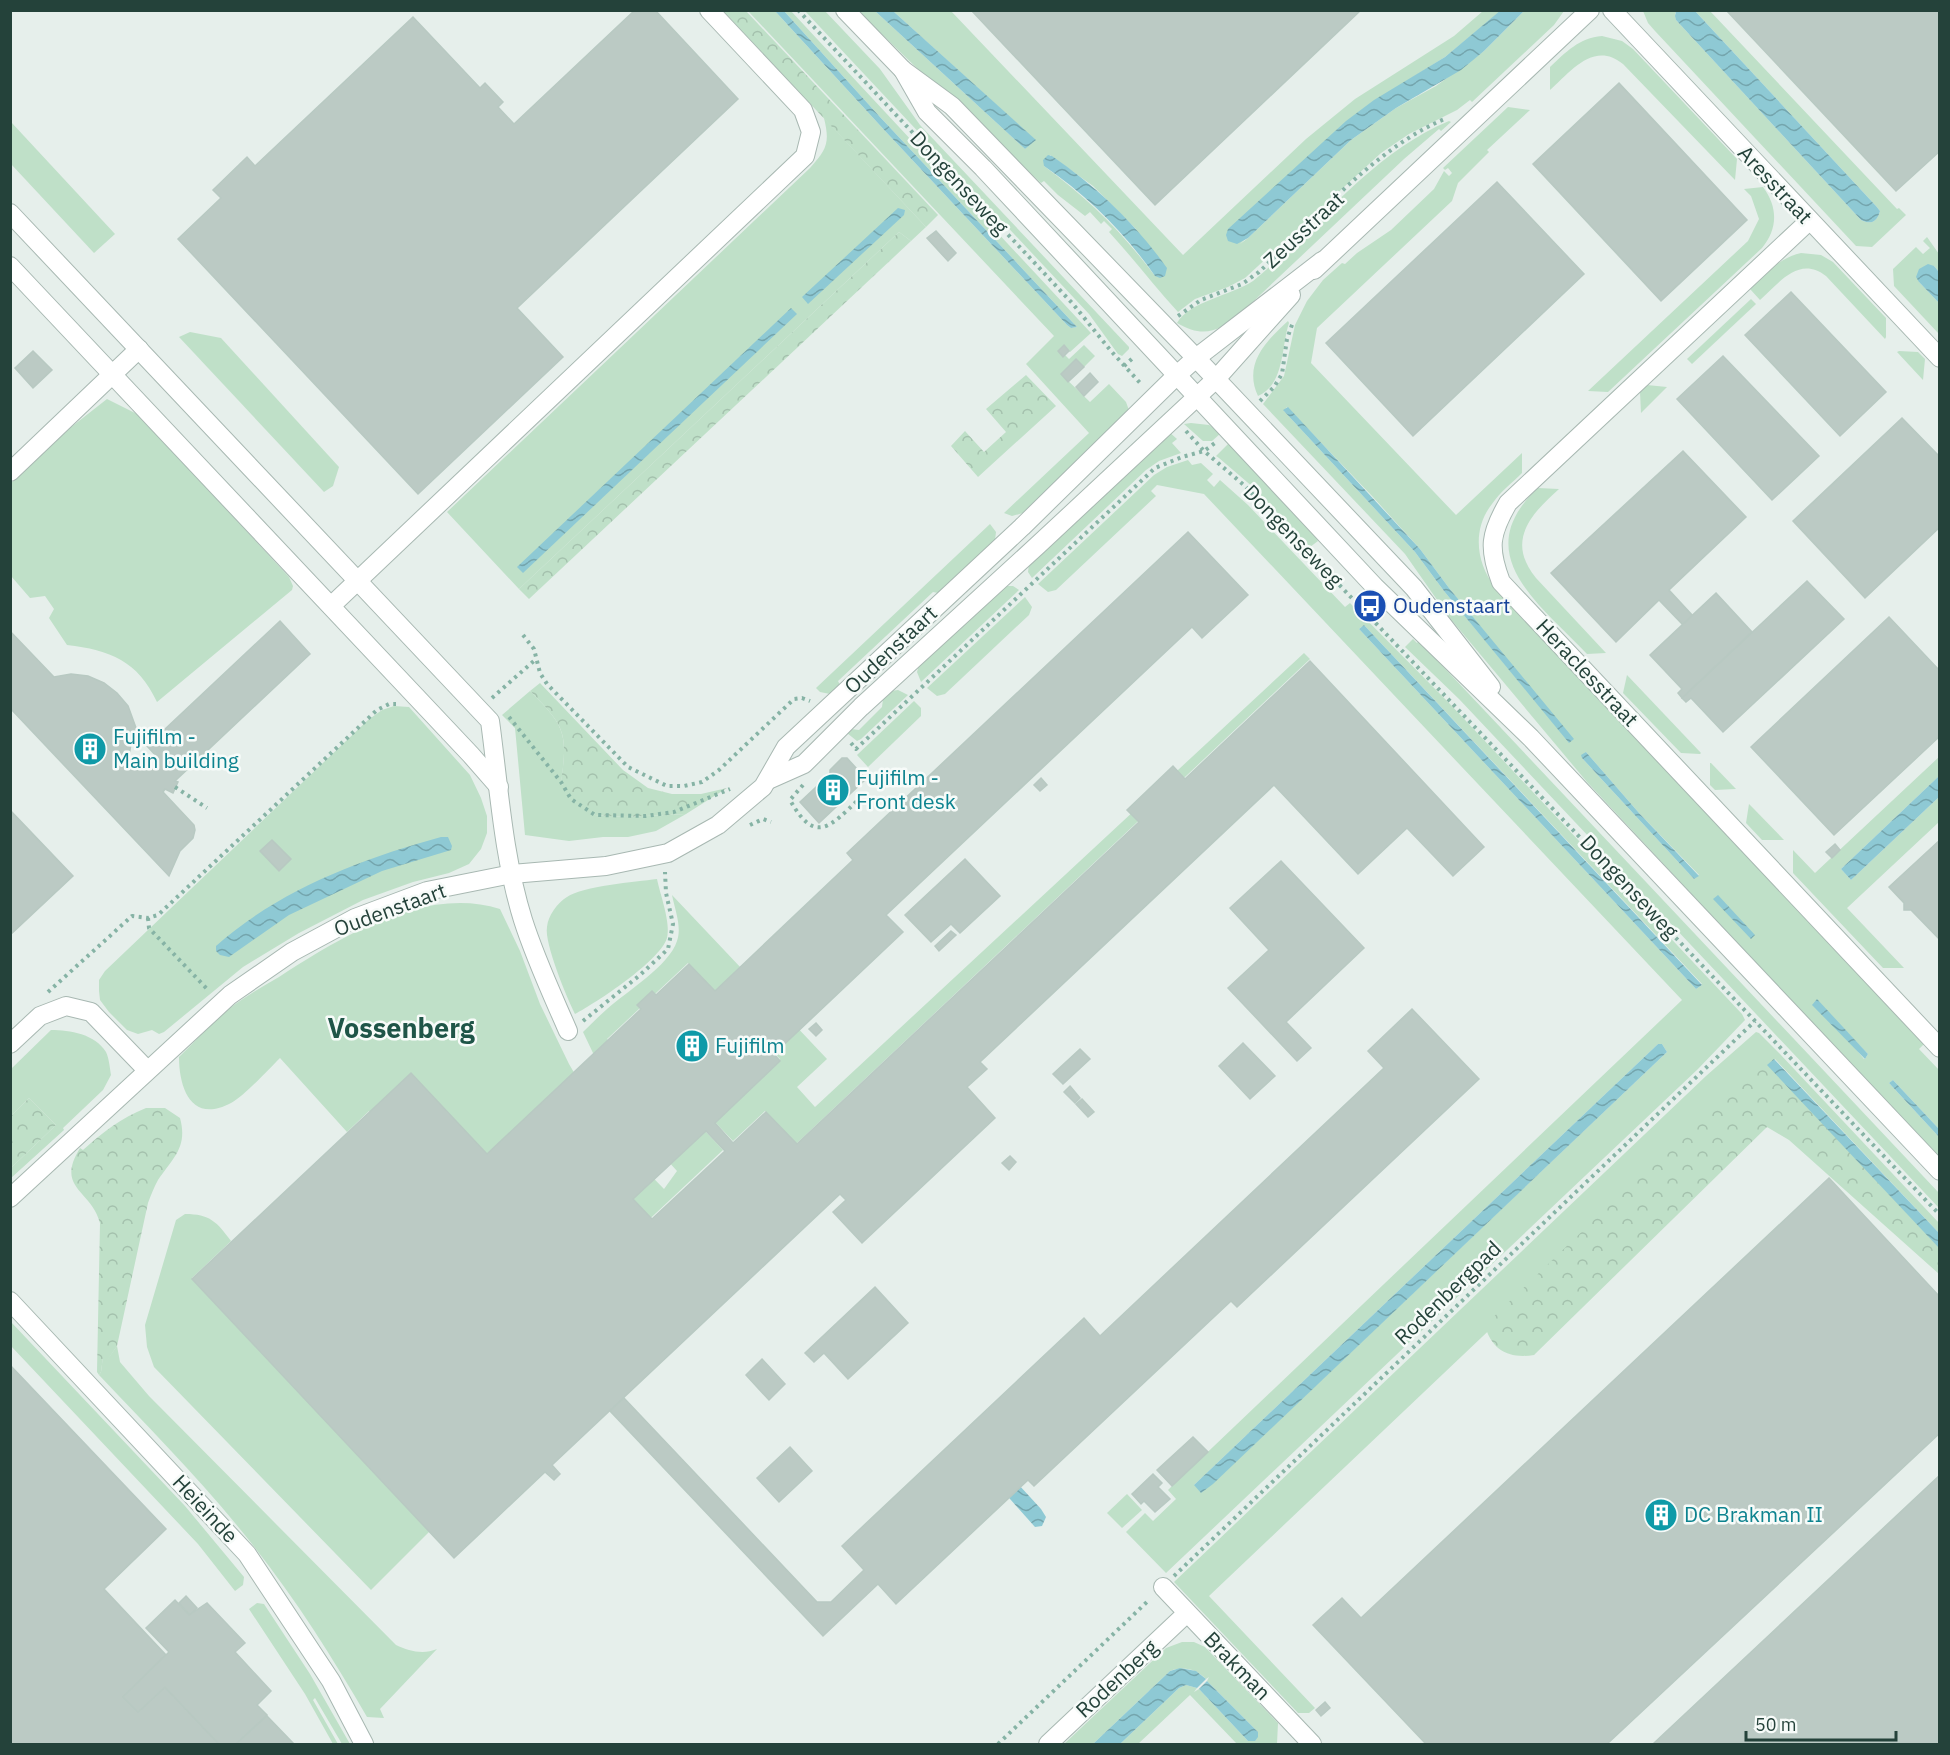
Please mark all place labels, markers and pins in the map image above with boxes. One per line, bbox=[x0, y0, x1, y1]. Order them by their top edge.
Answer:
bus stop icon: Oudenstaart bbox=[1352, 588, 1388, 624]
place label: Oudenstaart bbox=[1393, 591, 1510, 619]
place label: Fujifilm - Main building bbox=[113, 722, 239, 774]
building icon: Fujifilm - Main building bbox=[72, 731, 108, 767]
place label: Fujifilm - Front desk bbox=[856, 763, 956, 815]
building icon: Fujifilm - Front desk bbox=[815, 772, 851, 808]
building icon: Fujifilm bbox=[674, 1028, 710, 1064]
place label: Fujifilm bbox=[715, 1031, 785, 1059]
building icon: DC Brakman II bbox=[1643, 1497, 1679, 1533]
place label: DC Brakman II bbox=[1684, 1500, 1823, 1528]

